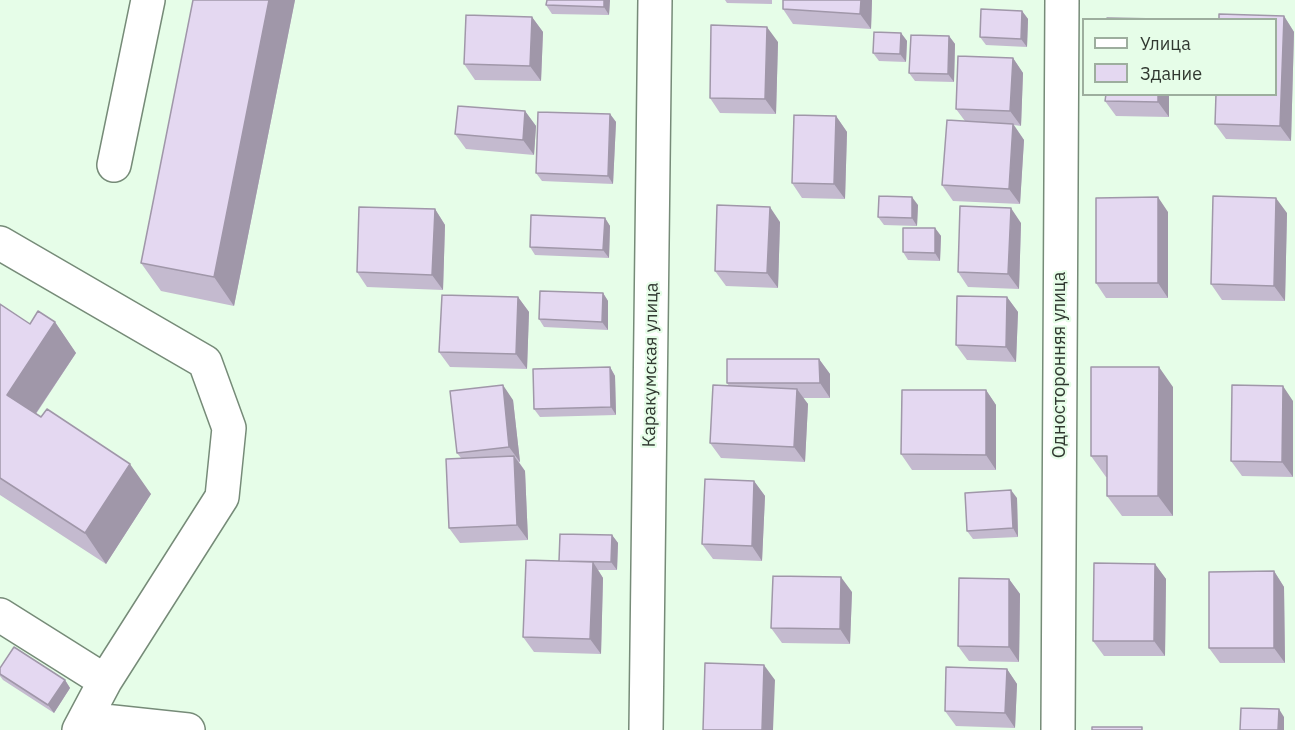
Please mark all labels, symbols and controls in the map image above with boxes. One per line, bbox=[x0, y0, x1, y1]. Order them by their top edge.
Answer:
legend bbox=[1082, 18, 1277, 96]
text: Улица bbox=[1140, 32, 1191, 55]
text: Здание bbox=[1140, 62, 1202, 85]
street label: Односторонняя улица bbox=[1049, 272, 1071, 458]
street label: Каракумская улица bbox=[639, 282, 663, 448]

